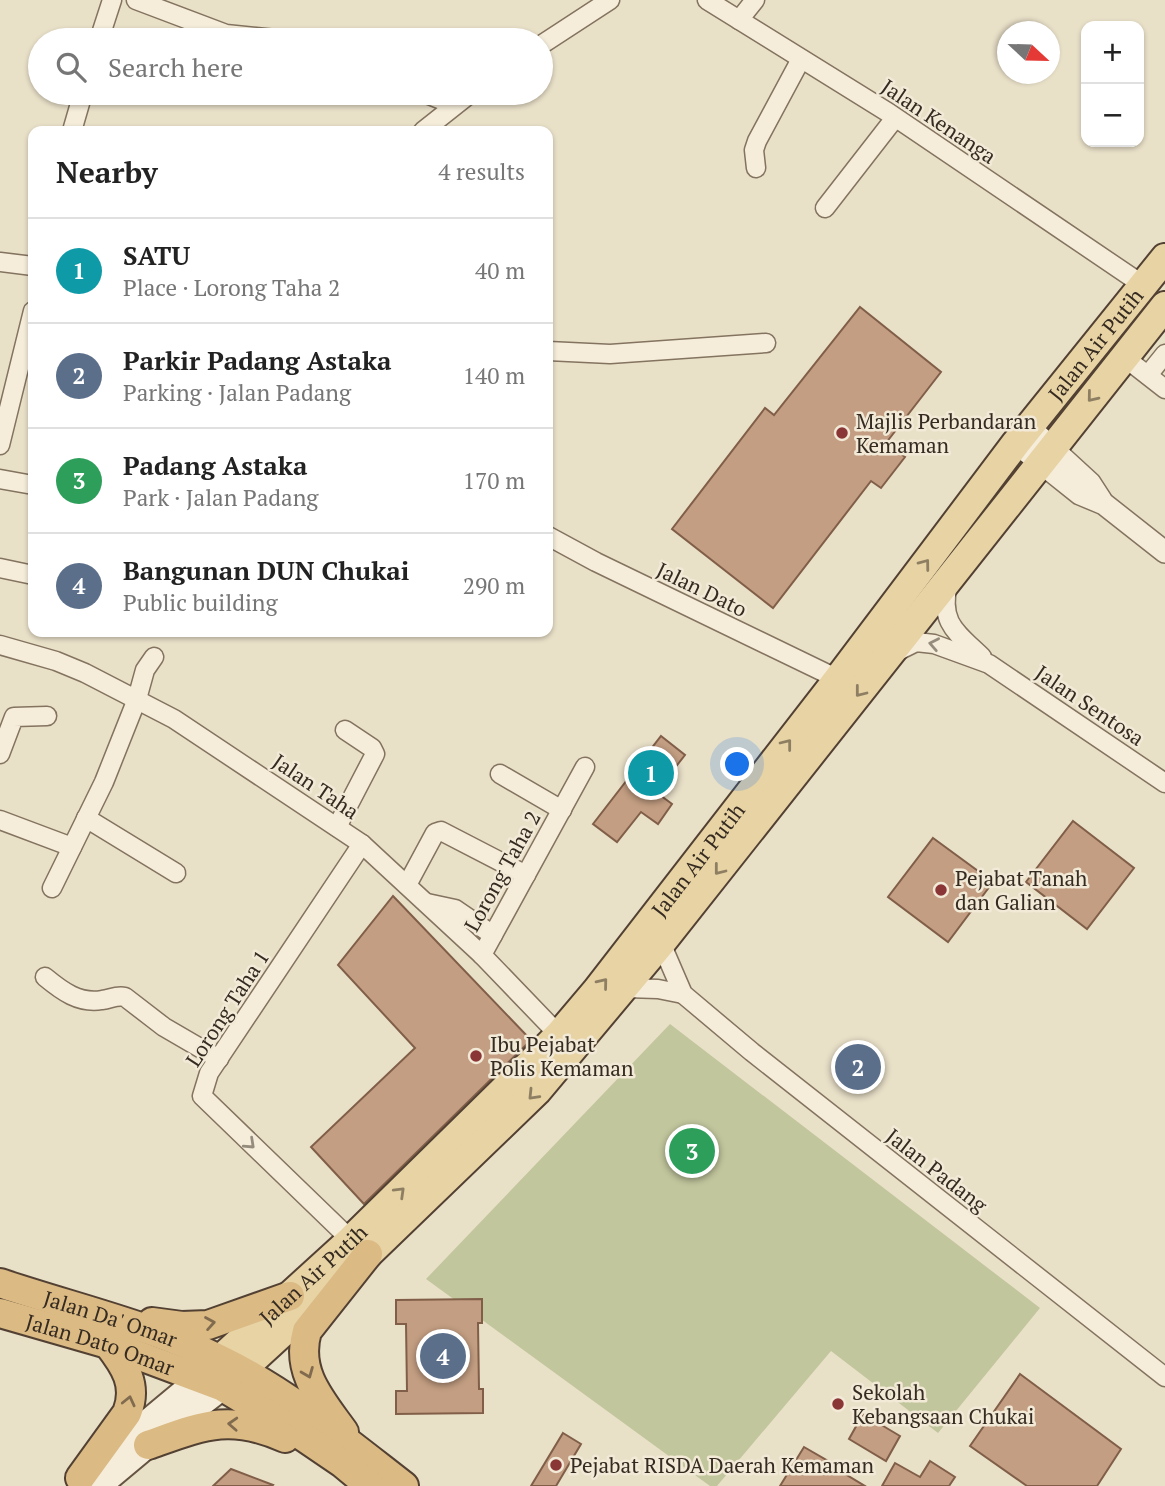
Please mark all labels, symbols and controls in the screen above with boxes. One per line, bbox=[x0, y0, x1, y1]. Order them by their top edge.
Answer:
north arrow bbox=[997, 21, 1060, 84]
map controls bbox=[1081, 21, 1144, 147]
button: + bbox=[1081, 21, 1144, 84]
search box bbox=[28, 28, 553, 105]
icon: search bbox=[52, 48, 90, 86]
text: Search here bbox=[108, 50, 243, 84]
street label: Jalan Kenanga bbox=[876, 72, 1002, 170]
button: − bbox=[1081, 84, 1144, 147]
text: Nearby bbox=[56, 152, 158, 192]
text: 4 results bbox=[438, 156, 525, 187]
text: SATU bbox=[123, 238, 190, 272]
text: 1 bbox=[73, 255, 86, 286]
text: 40 m bbox=[475, 255, 525, 286]
text: Place · Lorong Taha 2 bbox=[123, 272, 340, 303]
street label: Jalan Air Putih bbox=[1042, 282, 1149, 406]
text: Parkir Padang Astaka bbox=[123, 343, 392, 377]
text: 2 bbox=[73, 360, 86, 391]
text: 140 m bbox=[463, 360, 525, 391]
text: Parking · Jalan Padang bbox=[123, 377, 351, 408]
one-way arrow bbox=[1088, 389, 1100, 402]
place label: Majlis Perbandaran Kemaman bbox=[856, 407, 1037, 459]
marker: Majlis Perbandaran Kemaman bbox=[834, 425, 850, 441]
text: Padang Astaka bbox=[123, 448, 307, 482]
text: 3 bbox=[73, 465, 86, 496]
text: 170 m bbox=[463, 465, 525, 496]
text: Park · Jalan Padang bbox=[123, 482, 318, 513]
text: Bangunan DUN Chukai bbox=[123, 553, 409, 587]
street label: Jalan Dato bbox=[652, 555, 752, 623]
one-way arrow bbox=[917, 559, 930, 572]
text: 4 bbox=[73, 570, 86, 601]
text: 290 m bbox=[463, 570, 525, 601]
text: Public building bbox=[123, 587, 278, 618]
one-way arrow bbox=[928, 638, 940, 653]
street label: Jalan Sentosa bbox=[1030, 658, 1150, 752]
one-way arrow bbox=[856, 684, 869, 696]
one-way arrow bbox=[778, 740, 791, 752]
street label: Jalan Taha bbox=[267, 747, 365, 825]
pin: 1 bbox=[628, 747, 674, 799]
your location bbox=[720, 747, 754, 781]
street label: Jalan Air Putih bbox=[645, 797, 751, 922]
street label: Lorong Taha 2 bbox=[457, 806, 547, 936]
one-way arrow bbox=[715, 862, 728, 875]
place label: Pejabat Tanah dan Galian bbox=[955, 864, 1087, 916]
marker: Pejabat Tanah dan Galian bbox=[933, 882, 949, 898]
street label: Lorong Taha 1 bbox=[179, 944, 275, 1072]
one-way arrow bbox=[595, 978, 607, 991]
place label: Ibu Pejabat Polis Kemaman bbox=[490, 1030, 634, 1082]
pin: 2 bbox=[835, 1041, 881, 1093]
marker: Ibu Pejabat Polis Kemaman bbox=[468, 1048, 484, 1064]
one-way arrow bbox=[529, 1087, 542, 1100]
street label: Jalan Padang bbox=[881, 1122, 994, 1219]
pin: 3 bbox=[669, 1125, 715, 1177]
one-way arrow bbox=[242, 1135, 255, 1148]
one-way arrow bbox=[392, 1188, 405, 1201]
street label: Jalan Air Putih bbox=[253, 1218, 373, 1331]
street label: Jalan Da' Omar bbox=[40, 1284, 182, 1353]
street label: Jalan Dato Omar bbox=[23, 1307, 178, 1382]
one-way arrow bbox=[204, 1316, 216, 1331]
pin: 4 bbox=[420, 1330, 466, 1382]
one-way arrow bbox=[299, 1366, 313, 1378]
place label: Sekolah Kebangsaan Chukai bbox=[852, 1378, 1034, 1430]
one-way arrow bbox=[121, 1396, 136, 1408]
marker: Sekolah Kebangsaan Chukai bbox=[830, 1396, 846, 1412]
one-way arrow bbox=[227, 1416, 238, 1431]
place label: Pejabat RISDA Daerah Kemaman bbox=[570, 1451, 875, 1479]
marker: Pejabat RISDA Daerah Kemaman bbox=[548, 1457, 564, 1473]

